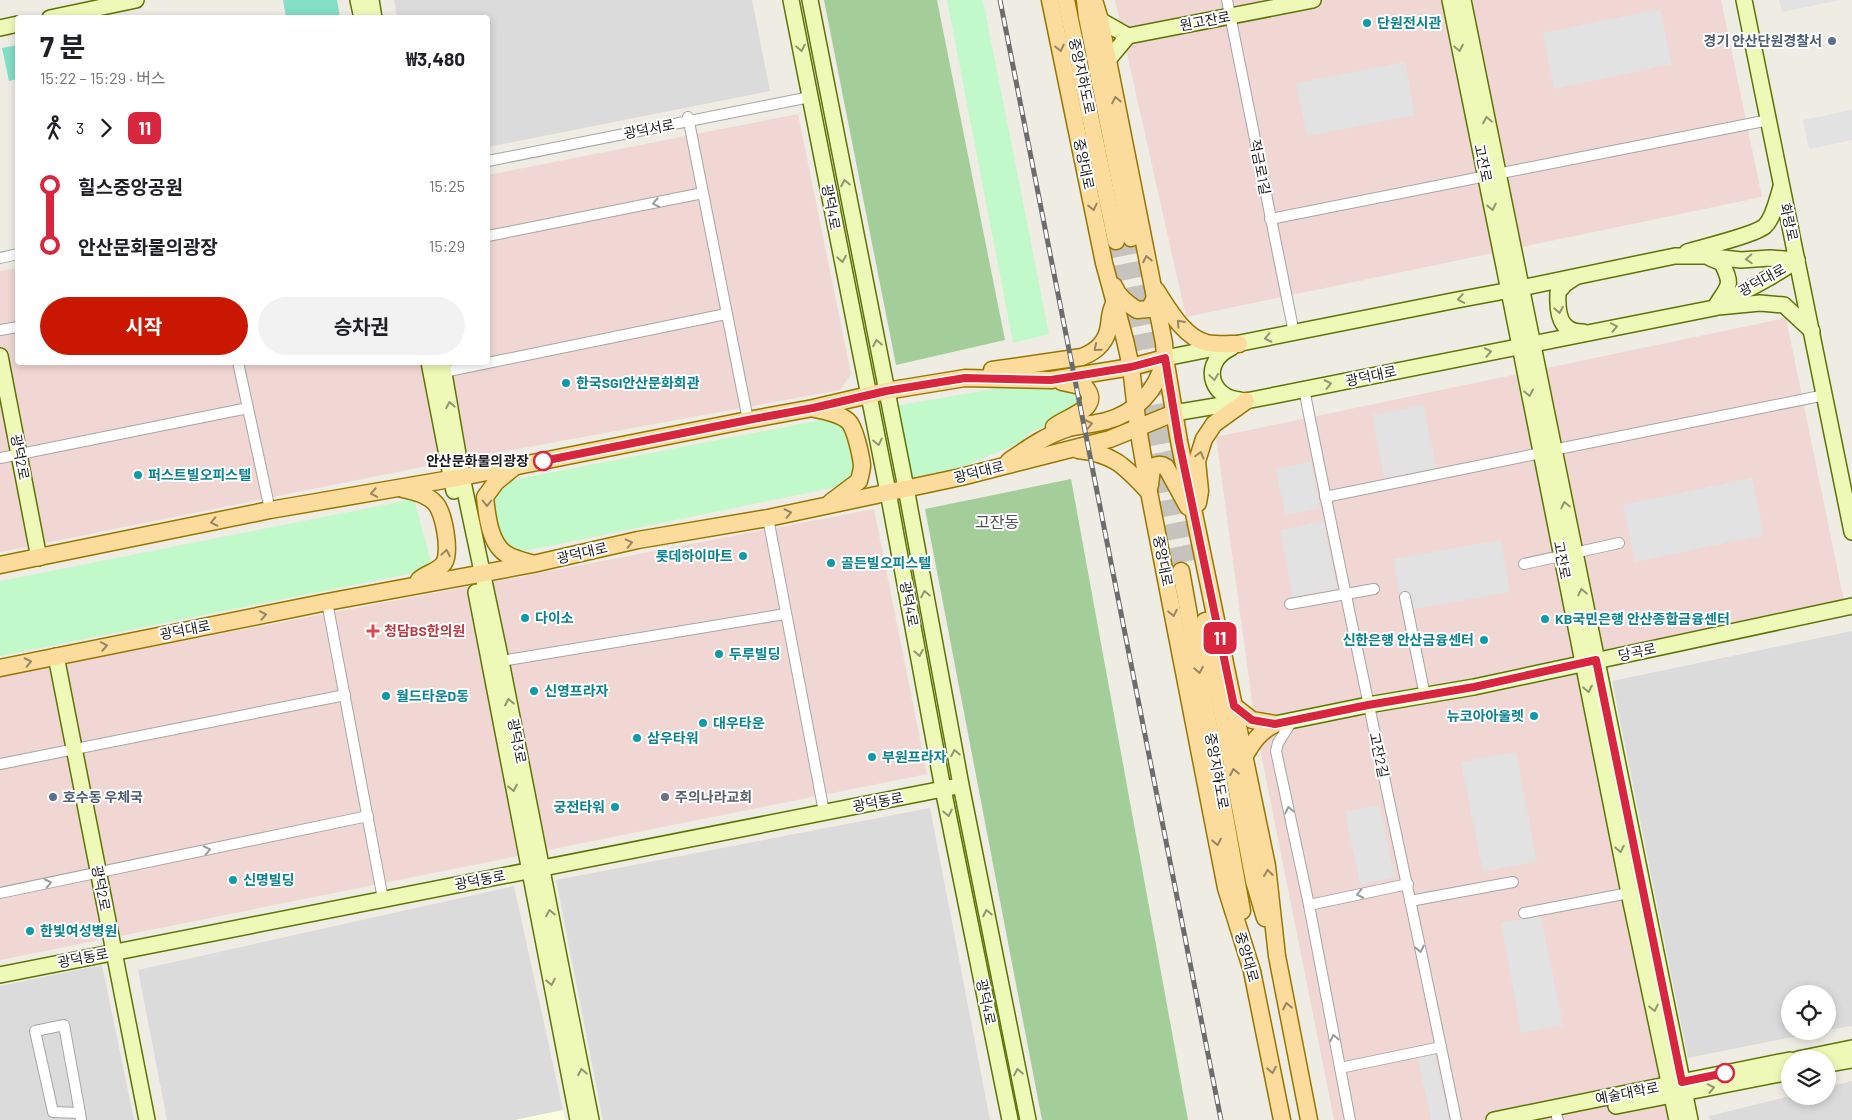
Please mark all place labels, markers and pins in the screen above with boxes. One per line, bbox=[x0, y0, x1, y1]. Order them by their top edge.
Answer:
place label: 단원전시관 bbox=[1377, 14, 1442, 31]
marker: 단원전시관 bbox=[1361, 17, 1373, 29]
place label: 경기 안산단원경찰서 bbox=[1703, 32, 1822, 49]
marker: 경기 안산단원경찰서 bbox=[1826, 35, 1838, 47]
place label: 한국SGI안산문화회관 bbox=[576, 374, 700, 391]
marker: 한국SGI안산문화회관 bbox=[560, 377, 572, 389]
marker: 안산문화물의광장 bbox=[533, 451, 553, 471]
place label: 안산문화물의광장 bbox=[426, 452, 529, 469]
place label: 퍼스트빌오피스텔 bbox=[148, 466, 251, 483]
marker: 퍼스트빌오피스텔 bbox=[132, 469, 144, 481]
place label: 롯데하이마트 bbox=[656, 547, 733, 564]
marker: 롯데하이마트 bbox=[737, 550, 749, 562]
place label: 골든빌오피스텔 bbox=[841, 554, 931, 571]
marker: 골든빌오피스텔 bbox=[825, 557, 837, 569]
place label: 다이소 bbox=[535, 609, 574, 626]
place label: KB국민은행 안산종합금융센터 bbox=[1555, 610, 1730, 627]
marker: 다이소 bbox=[519, 612, 531, 624]
marker: KB국민은행 안산종합금융센터 bbox=[1539, 613, 1551, 625]
place label: 청담BS한의원 bbox=[384, 622, 465, 639]
marker: 청담BS한의원 bbox=[366, 624, 380, 638]
place label: 신한은행 안산금융센터 bbox=[1342, 631, 1474, 648]
marker: 신한은행 안산금융센터 bbox=[1478, 634, 1490, 646]
place label: 두루빌딩 bbox=[729, 645, 781, 662]
marker: 두루빌딩 bbox=[713, 648, 725, 660]
place label: 신영프라자 bbox=[544, 682, 609, 699]
marker: 신영프라자 bbox=[528, 685, 540, 697]
place label: 월드타운D동 bbox=[396, 687, 469, 704]
marker: 월드타운D동 bbox=[380, 690, 392, 702]
place label: 뉴코아아울렛 bbox=[1447, 707, 1524, 724]
marker: 뉴코아아울렛 bbox=[1528, 710, 1540, 722]
place label: 대우타운 bbox=[713, 714, 765, 731]
marker: 대우타운 bbox=[697, 717, 709, 729]
place label: 삼우타워 bbox=[647, 729, 699, 746]
marker: 삼우타워 bbox=[631, 732, 643, 744]
place label: 부원프라자 bbox=[882, 748, 947, 765]
marker: 부원프라자 bbox=[866, 751, 878, 763]
place label: 호수동 우체국 bbox=[63, 788, 143, 805]
place label: 주의나라교회 bbox=[675, 788, 752, 805]
marker: 호수동 우체국 bbox=[47, 791, 59, 803]
marker: 주의나라교회 bbox=[659, 791, 671, 803]
place label: 궁전타워 bbox=[553, 798, 605, 815]
marker: 궁전타워 bbox=[609, 801, 621, 813]
place label: 신명빌딩 bbox=[243, 871, 295, 888]
marker: 신명빌딩 bbox=[227, 874, 239, 886]
place label: 한빛여성병원 bbox=[40, 922, 117, 939]
marker: 한빛여성병원 bbox=[24, 925, 36, 937]
unlabelled marker bbox=[1715, 1063, 1735, 1083]

